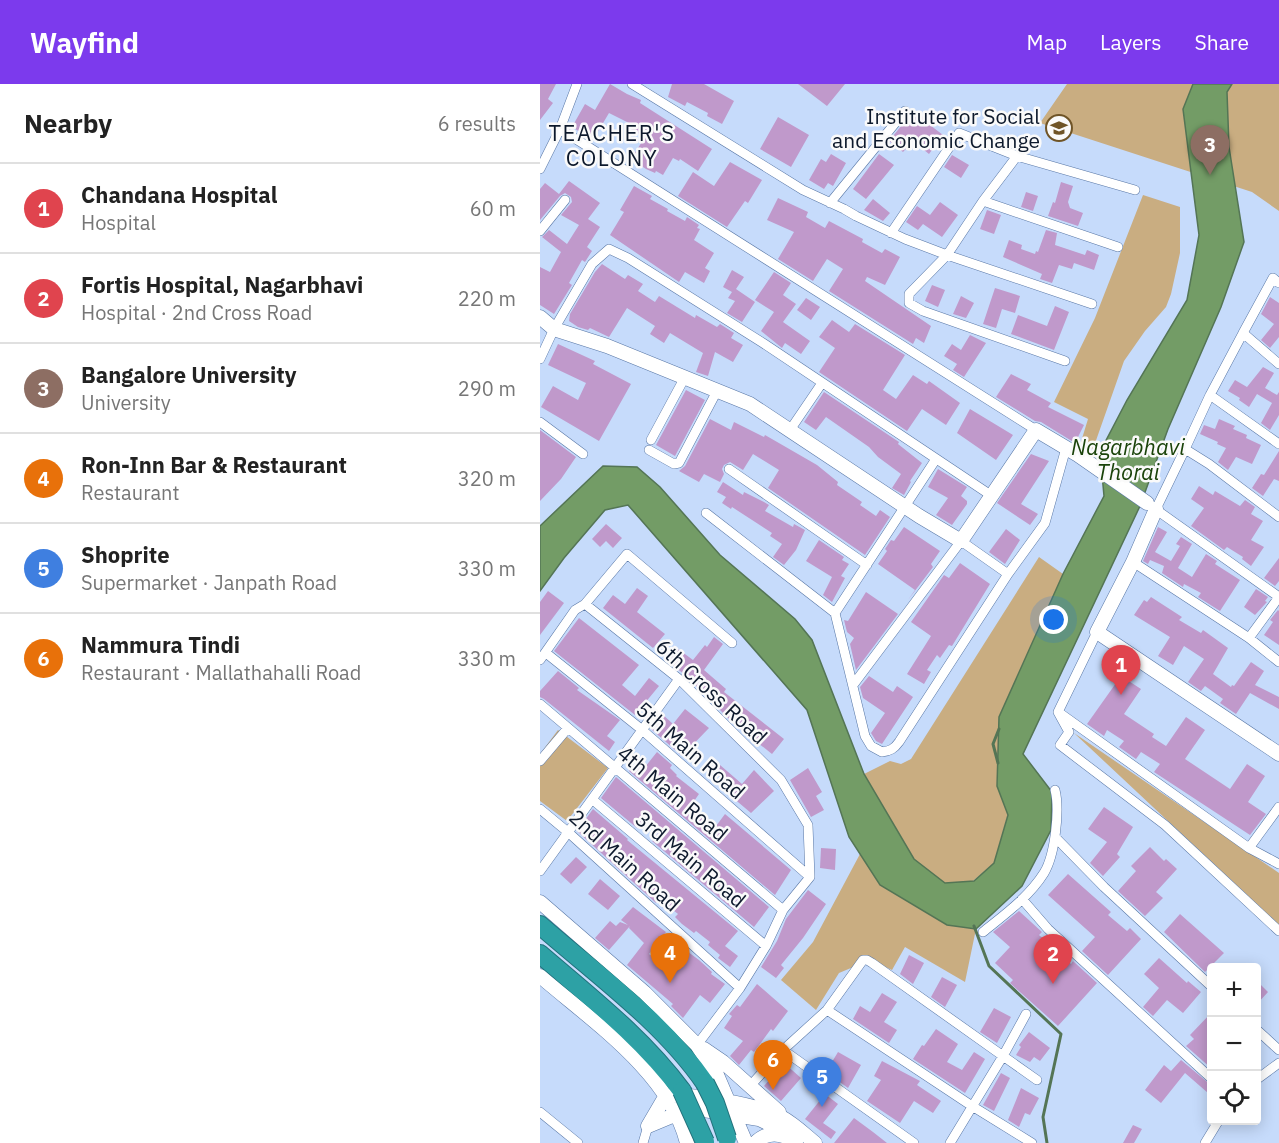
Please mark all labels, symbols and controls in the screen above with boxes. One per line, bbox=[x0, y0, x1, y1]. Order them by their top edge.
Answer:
text: Wayfind bbox=[30, 24, 139, 61]
text: Map bbox=[1027, 28, 1067, 56]
text: Layers bbox=[1100, 28, 1162, 56]
text: Share bbox=[1195, 28, 1249, 56]
place label: Institute for Social and Economic Change bbox=[832, 102, 1040, 154]
text: Nearby bbox=[24, 106, 112, 140]
text: 6 results bbox=[438, 110, 516, 137]
school or university icon: Institute for Social and Economic Change bbox=[1044, 113, 1074, 143]
district label: TEACHER'S COLONY bbox=[549, 118, 675, 172]
pin: 3 bbox=[1190, 126, 1230, 175]
text: Chandana Hospital bbox=[81, 180, 277, 209]
text: 1 bbox=[38, 195, 50, 222]
text: 60 m bbox=[470, 195, 516, 222]
text: Hospital bbox=[81, 209, 156, 236]
text: Fortis Hospital, Nagarbhavi bbox=[81, 270, 363, 299]
text: 2 bbox=[38, 285, 50, 312]
text: 220 m bbox=[458, 285, 516, 312]
text: Hospital · 2nd Cross Road bbox=[81, 299, 312, 326]
text: Bangalore University bbox=[81, 360, 296, 389]
text: 3 bbox=[38, 375, 50, 402]
text: 290 m bbox=[458, 375, 516, 402]
text: University bbox=[81, 389, 171, 416]
water label: Nagarbhavi Thorai bbox=[1071, 432, 1185, 486]
text: Ron-Inn Bar & Restaurant bbox=[81, 450, 347, 479]
text: 4 bbox=[38, 465, 50, 492]
text: 320 m bbox=[458, 465, 516, 492]
text: Restaurant bbox=[81, 479, 179, 506]
text: Shoprite bbox=[81, 540, 170, 569]
text: 5 bbox=[38, 555, 50, 582]
text: 330 m bbox=[458, 555, 516, 582]
text: Supermarket · Janpath Road bbox=[81, 569, 337, 596]
your location bbox=[1039, 605, 1068, 634]
text: Nammura Tindi bbox=[81, 630, 240, 659]
street label: 6th Cross Road bbox=[650, 632, 774, 750]
text: 6 bbox=[38, 645, 50, 672]
text: 330 m bbox=[458, 645, 516, 672]
pin: 1 bbox=[1102, 646, 1140, 695]
text: Restaurant · Mallathahalli Road bbox=[81, 659, 361, 686]
street label: 5th Main Road bbox=[631, 695, 751, 805]
street label: 4th Main Road bbox=[612, 739, 734, 847]
street label: 2nd Main Road bbox=[563, 803, 687, 917]
street label: 3rd Main Road bbox=[630, 805, 752, 913]
pin: 4 bbox=[650, 934, 690, 983]
pin: 2 bbox=[1034, 934, 1072, 984]
map controls bbox=[1207, 963, 1261, 1125]
button: + bbox=[1207, 963, 1261, 1017]
button: − bbox=[1207, 1017, 1261, 1071]
pin: 6 bbox=[754, 1040, 792, 1090]
pin: 5 bbox=[802, 1058, 842, 1107]
button: locate bbox=[1207, 1071, 1261, 1125]

